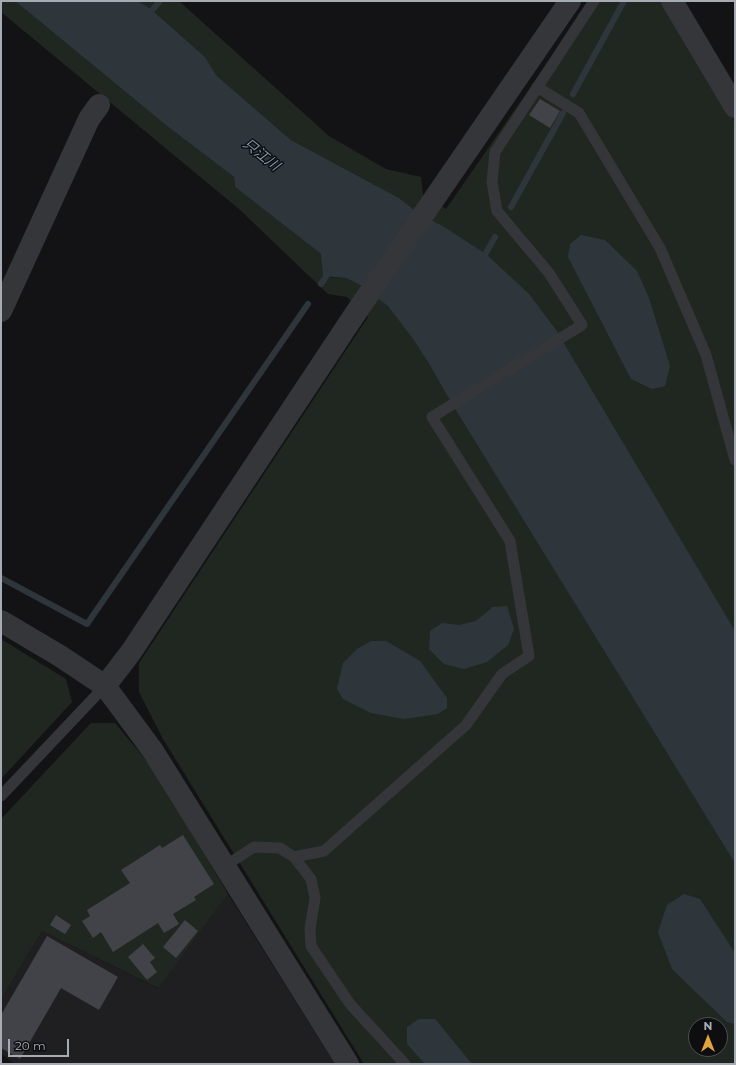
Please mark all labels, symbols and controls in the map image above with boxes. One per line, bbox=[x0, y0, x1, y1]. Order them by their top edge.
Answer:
water label: 只江川 bbox=[239, 135, 283, 175]
north arrow bbox=[688, 1017, 728, 1057]
text: N bbox=[704, 1019, 712, 1033]
scale bar bbox=[10, 1031, 71, 1057]
text: 20 m bbox=[15, 1038, 46, 1053]

